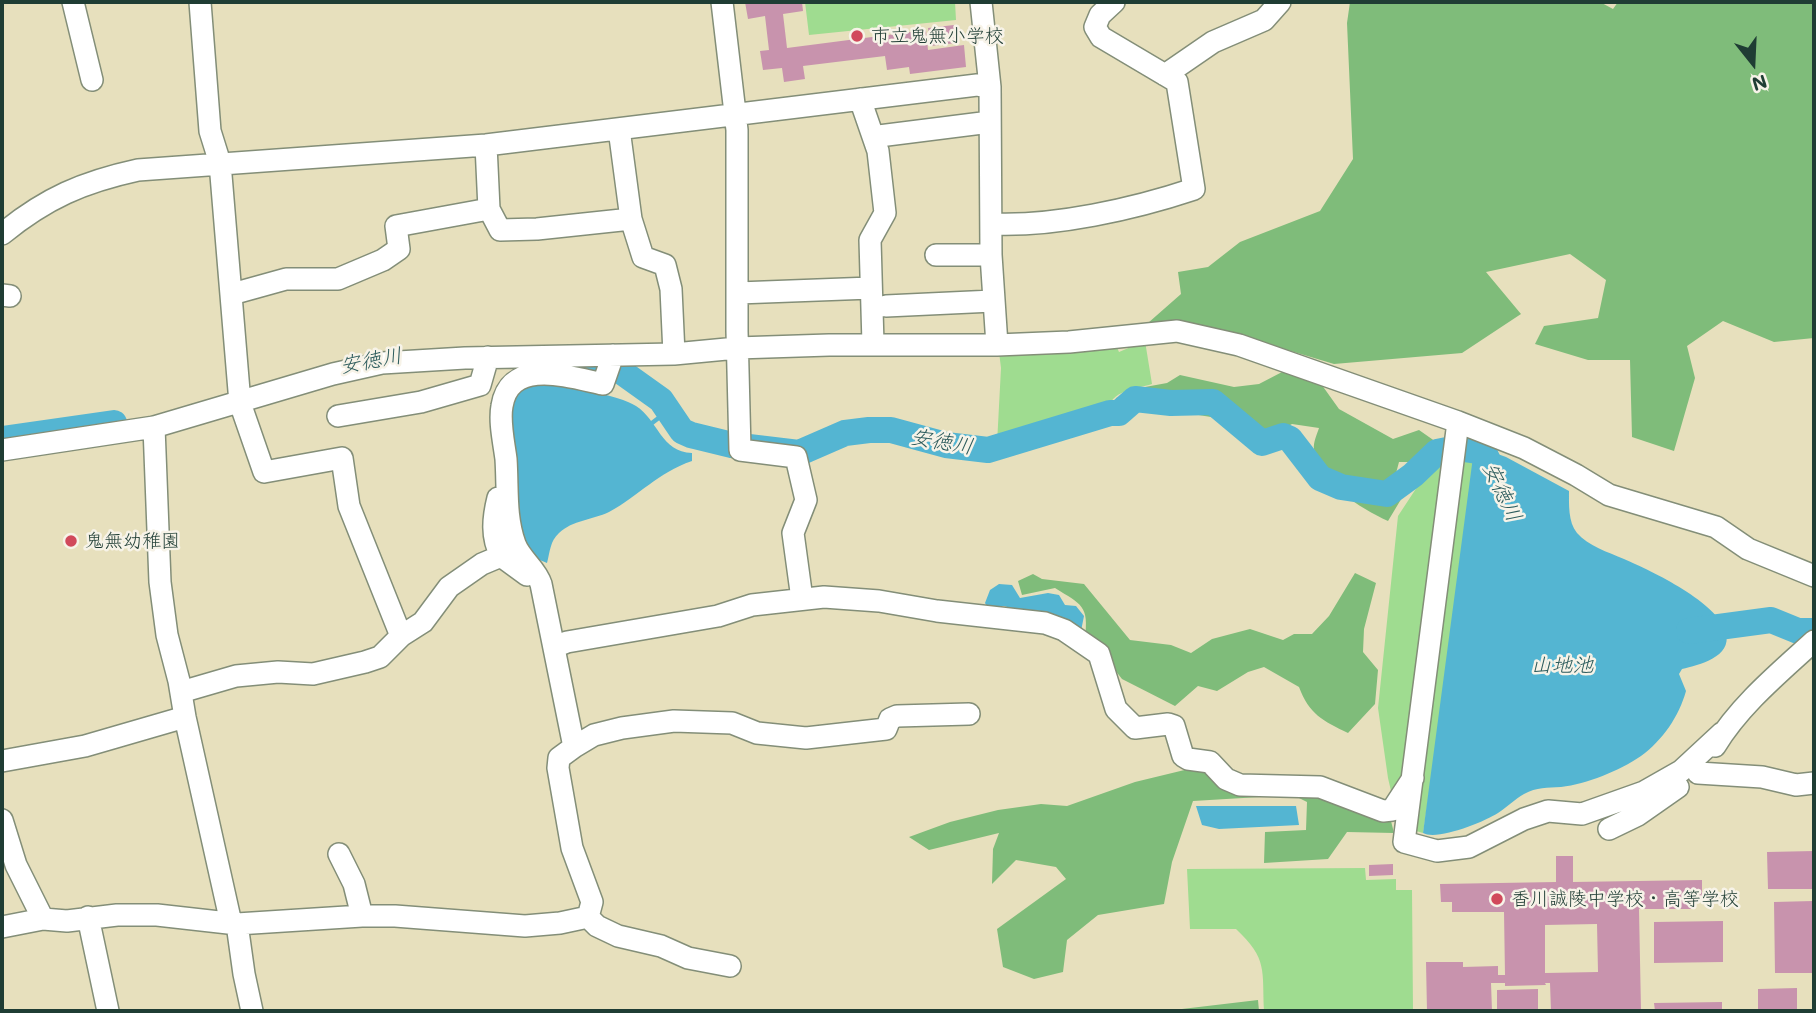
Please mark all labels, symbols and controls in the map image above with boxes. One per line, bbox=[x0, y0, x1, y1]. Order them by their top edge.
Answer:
place label: 市立鬼無小学校 bbox=[871, 25, 1004, 47]
marker: 市立鬼無小学校 bbox=[849, 28, 865, 44]
north arrow bbox=[1718, 28, 1788, 98]
text: N bbox=[1749, 69, 1770, 98]
water label: 安徳川 bbox=[338, 343, 404, 379]
water label: 安徳川 bbox=[909, 424, 975, 460]
water label: 安徳川 bbox=[1477, 458, 1527, 526]
place label: 鬼無幼稚園 bbox=[85, 530, 180, 552]
marker: 鬼無幼稚園 bbox=[63, 533, 79, 549]
water label: 山地池 bbox=[1531, 653, 1593, 679]
place label: 香川誠陵中学校・高等学校 bbox=[1511, 888, 1739, 910]
marker: 香川誠陵中学校・高等学校 bbox=[1489, 891, 1505, 907]

